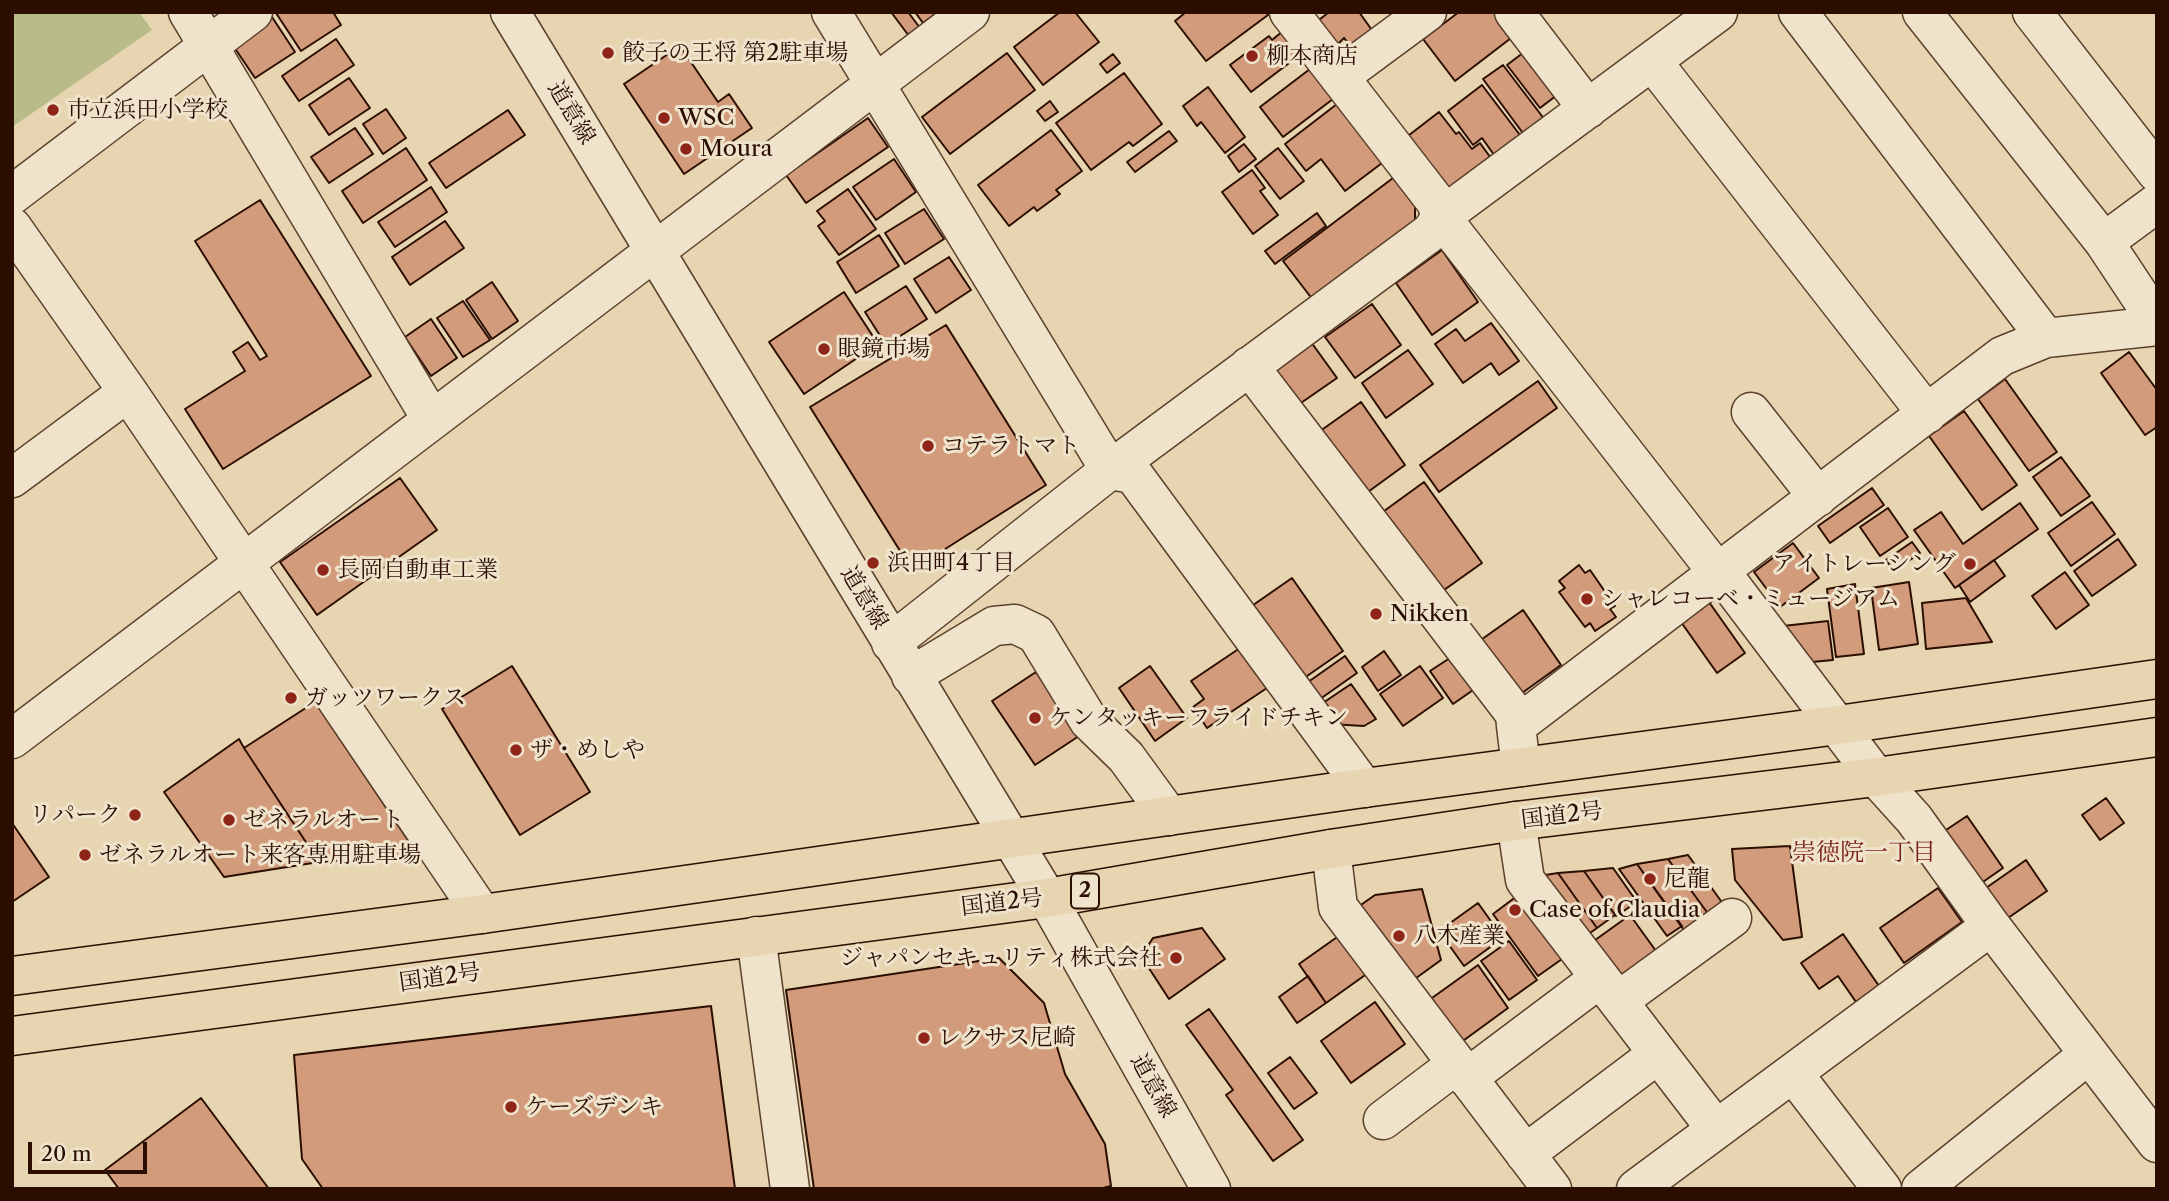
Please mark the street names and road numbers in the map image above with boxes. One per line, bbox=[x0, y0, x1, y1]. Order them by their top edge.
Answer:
street label: 道意線 bbox=[541, 76, 601, 150]
street label: 道意線 bbox=[834, 561, 894, 635]
street label: 国道2号 bbox=[1520, 797, 1604, 835]
road number: 2 bbox=[1071, 874, 1099, 908]
street label: 国道2号 bbox=[960, 884, 1044, 922]
street label: 国道2号 bbox=[397, 959, 483, 997]
street label: 道意線 bbox=[1124, 1049, 1182, 1123]

